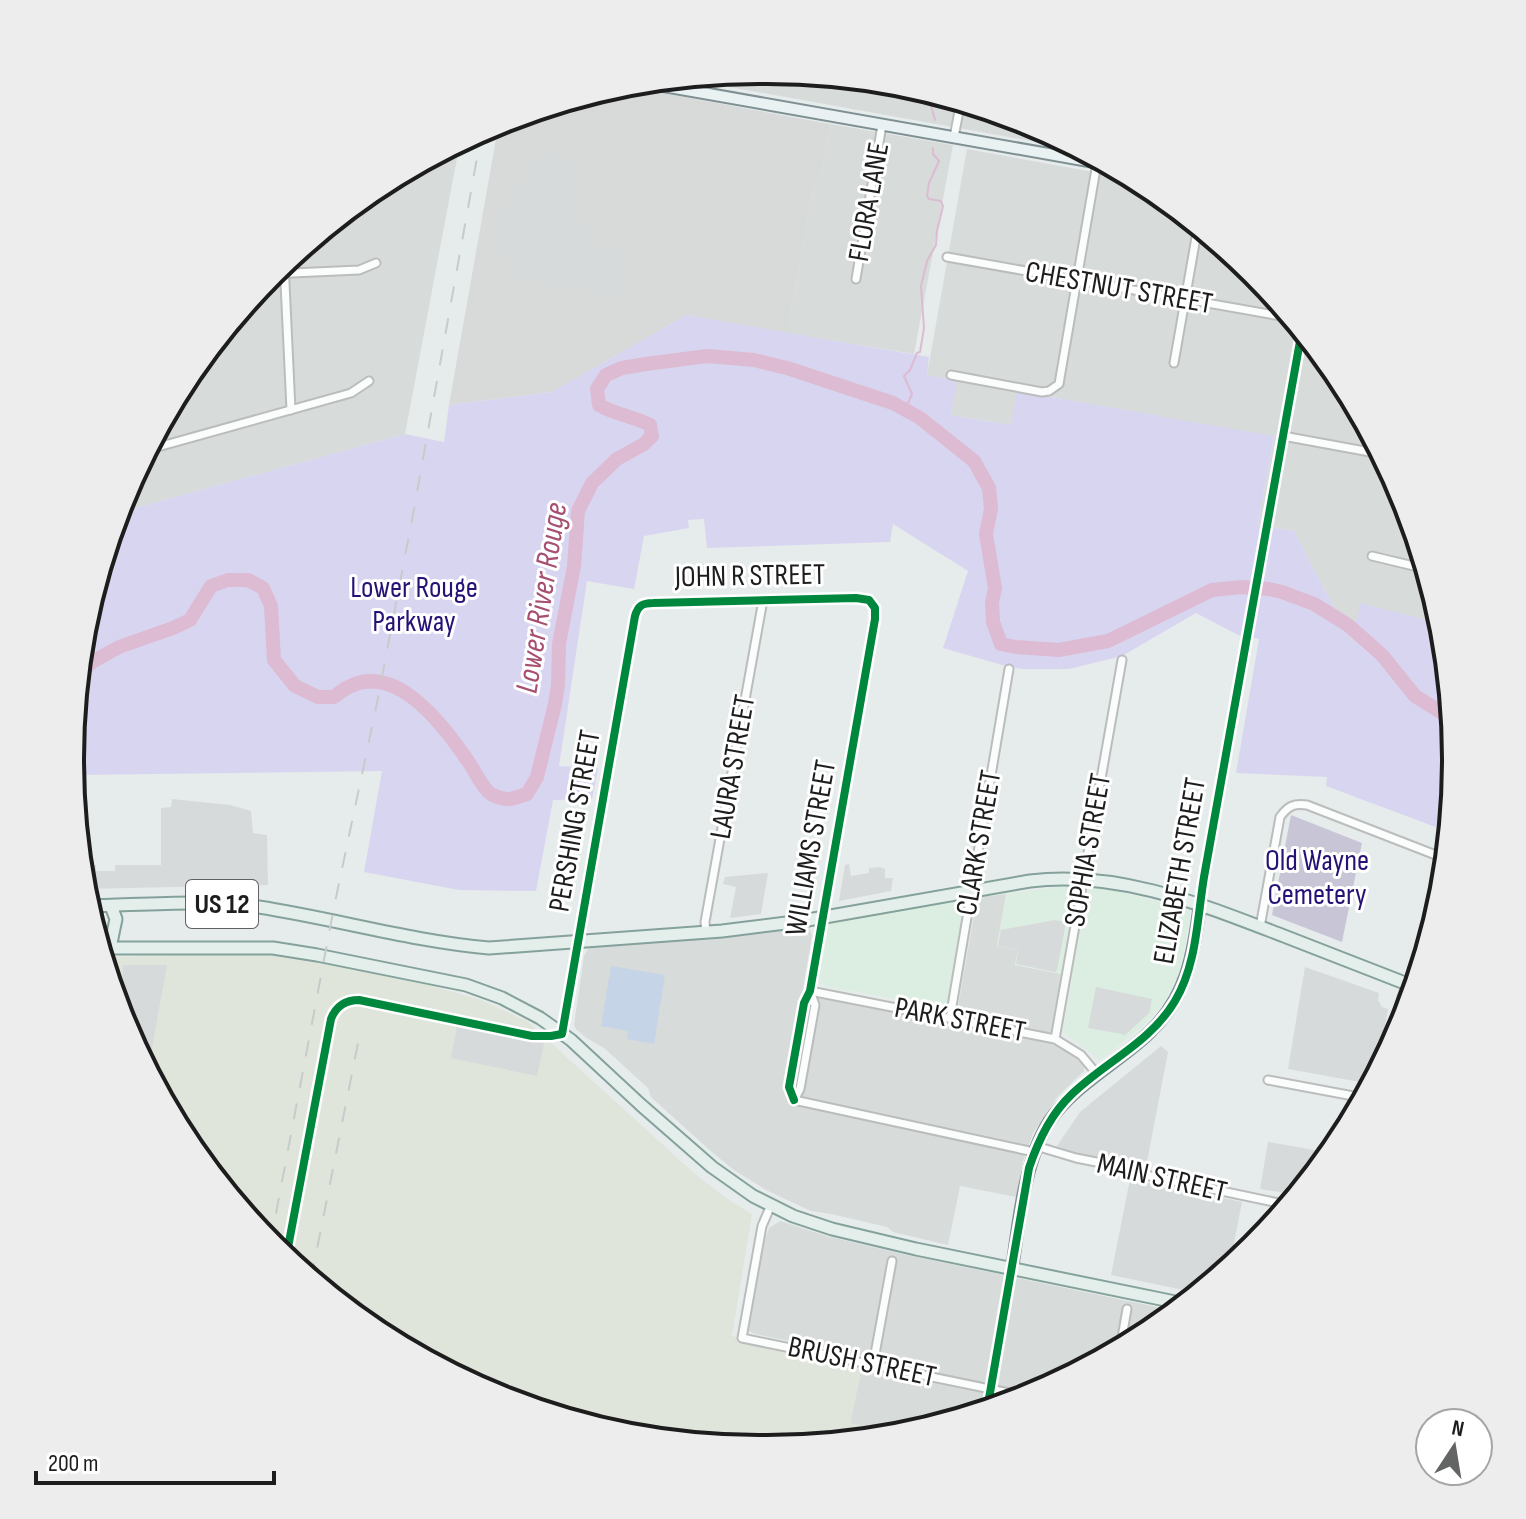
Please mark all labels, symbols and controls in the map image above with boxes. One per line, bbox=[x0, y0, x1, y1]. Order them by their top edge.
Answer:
street label: FLORA LANE bbox=[841, 140, 897, 264]
street label: CHESTNUT STREET bbox=[1022, 254, 1216, 322]
water label: Lower River Rouge bbox=[508, 500, 576, 696]
street label: JOHN R STREET bbox=[673, 557, 826, 595]
park label: Lower Rouge Parkway bbox=[350, 570, 478, 640]
street label: LAURA STREET bbox=[703, 692, 763, 842]
street label: PERSHING STREET bbox=[541, 727, 609, 915]
street label: WILLIAMS STREET bbox=[778, 757, 844, 939]
street label: CLARK STREET bbox=[949, 768, 1009, 918]
street label: SOPHIA STREET bbox=[1057, 771, 1119, 929]
street label: ELIZABETH STREET bbox=[1146, 775, 1214, 967]
park label: Old Wayne Cemetery bbox=[1265, 843, 1369, 913]
road number: US 12 bbox=[186, 880, 258, 928]
street label: PARK STREET bbox=[891, 990, 1029, 1050]
street label: MAIN STREET bbox=[1093, 1146, 1231, 1210]
street label: BRUSH STREET bbox=[785, 1329, 939, 1395]
north arrow bbox=[1414, 1407, 1494, 1487]
text: N bbox=[1449, 1414, 1466, 1443]
scale bar bbox=[36, 1435, 274, 1485]
text: 200 m bbox=[48, 1449, 99, 1478]

